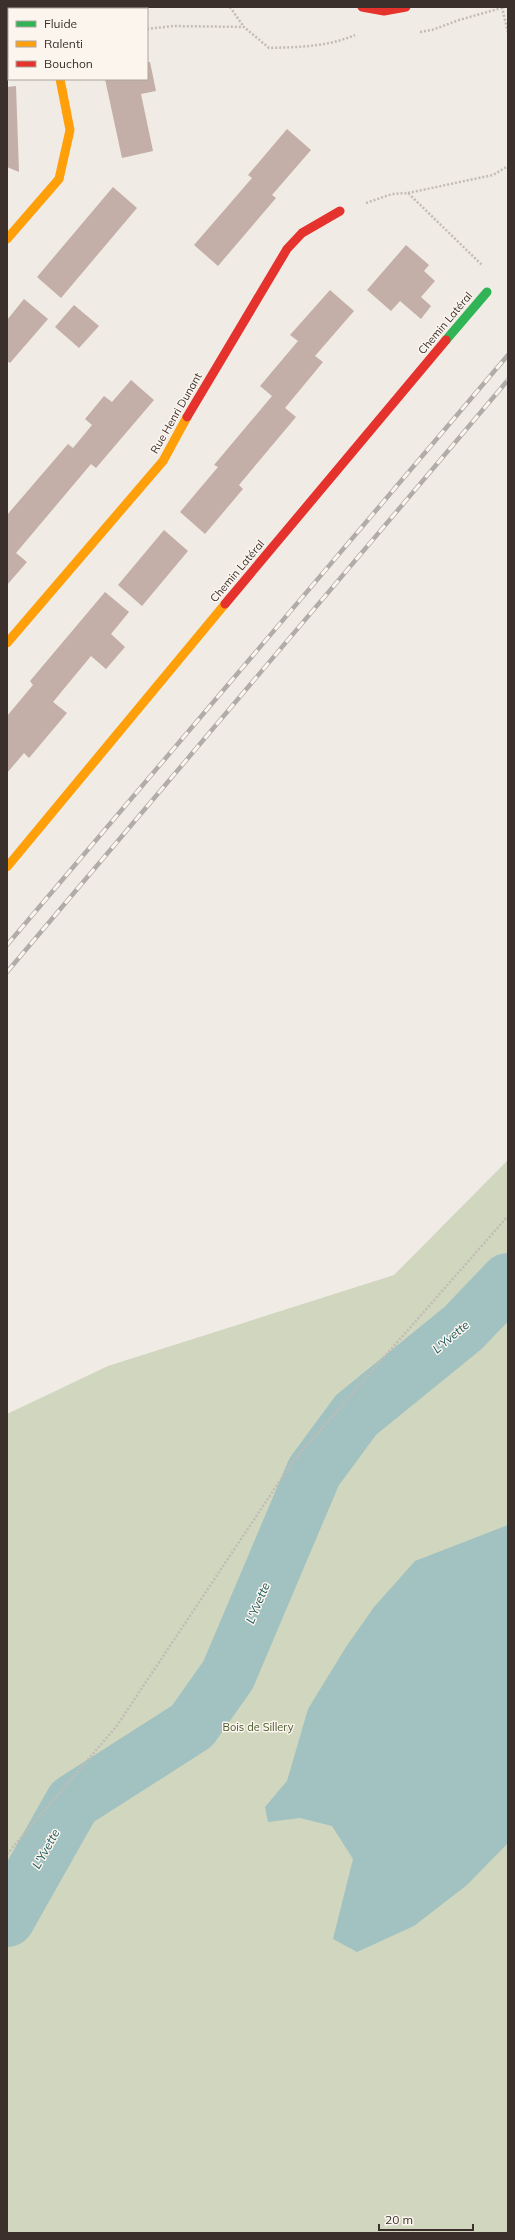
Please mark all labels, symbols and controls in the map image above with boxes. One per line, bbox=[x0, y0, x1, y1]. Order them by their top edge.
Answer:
legend bbox=[8, 8, 148, 80]
text: Fluide bbox=[44, 16, 77, 31]
text: Ralenti bbox=[44, 36, 83, 51]
text: Bouchon bbox=[44, 56, 93, 71]
street label: Chemin Latéral bbox=[415, 289, 475, 357]
street label: Rue Henri Dunant bbox=[147, 370, 205, 456]
street label: Chemin Latéral bbox=[207, 537, 267, 605]
water label: L'Yvette bbox=[429, 1317, 472, 1356]
water label: L'Yvette bbox=[242, 1580, 273, 1626]
park label: Bois de Sillery bbox=[222, 1720, 294, 1734]
water label: L'Yvette bbox=[29, 1826, 63, 1871]
scale bar bbox=[379, 2206, 473, 2232]
text: 20 m bbox=[385, 2212, 413, 2227]

